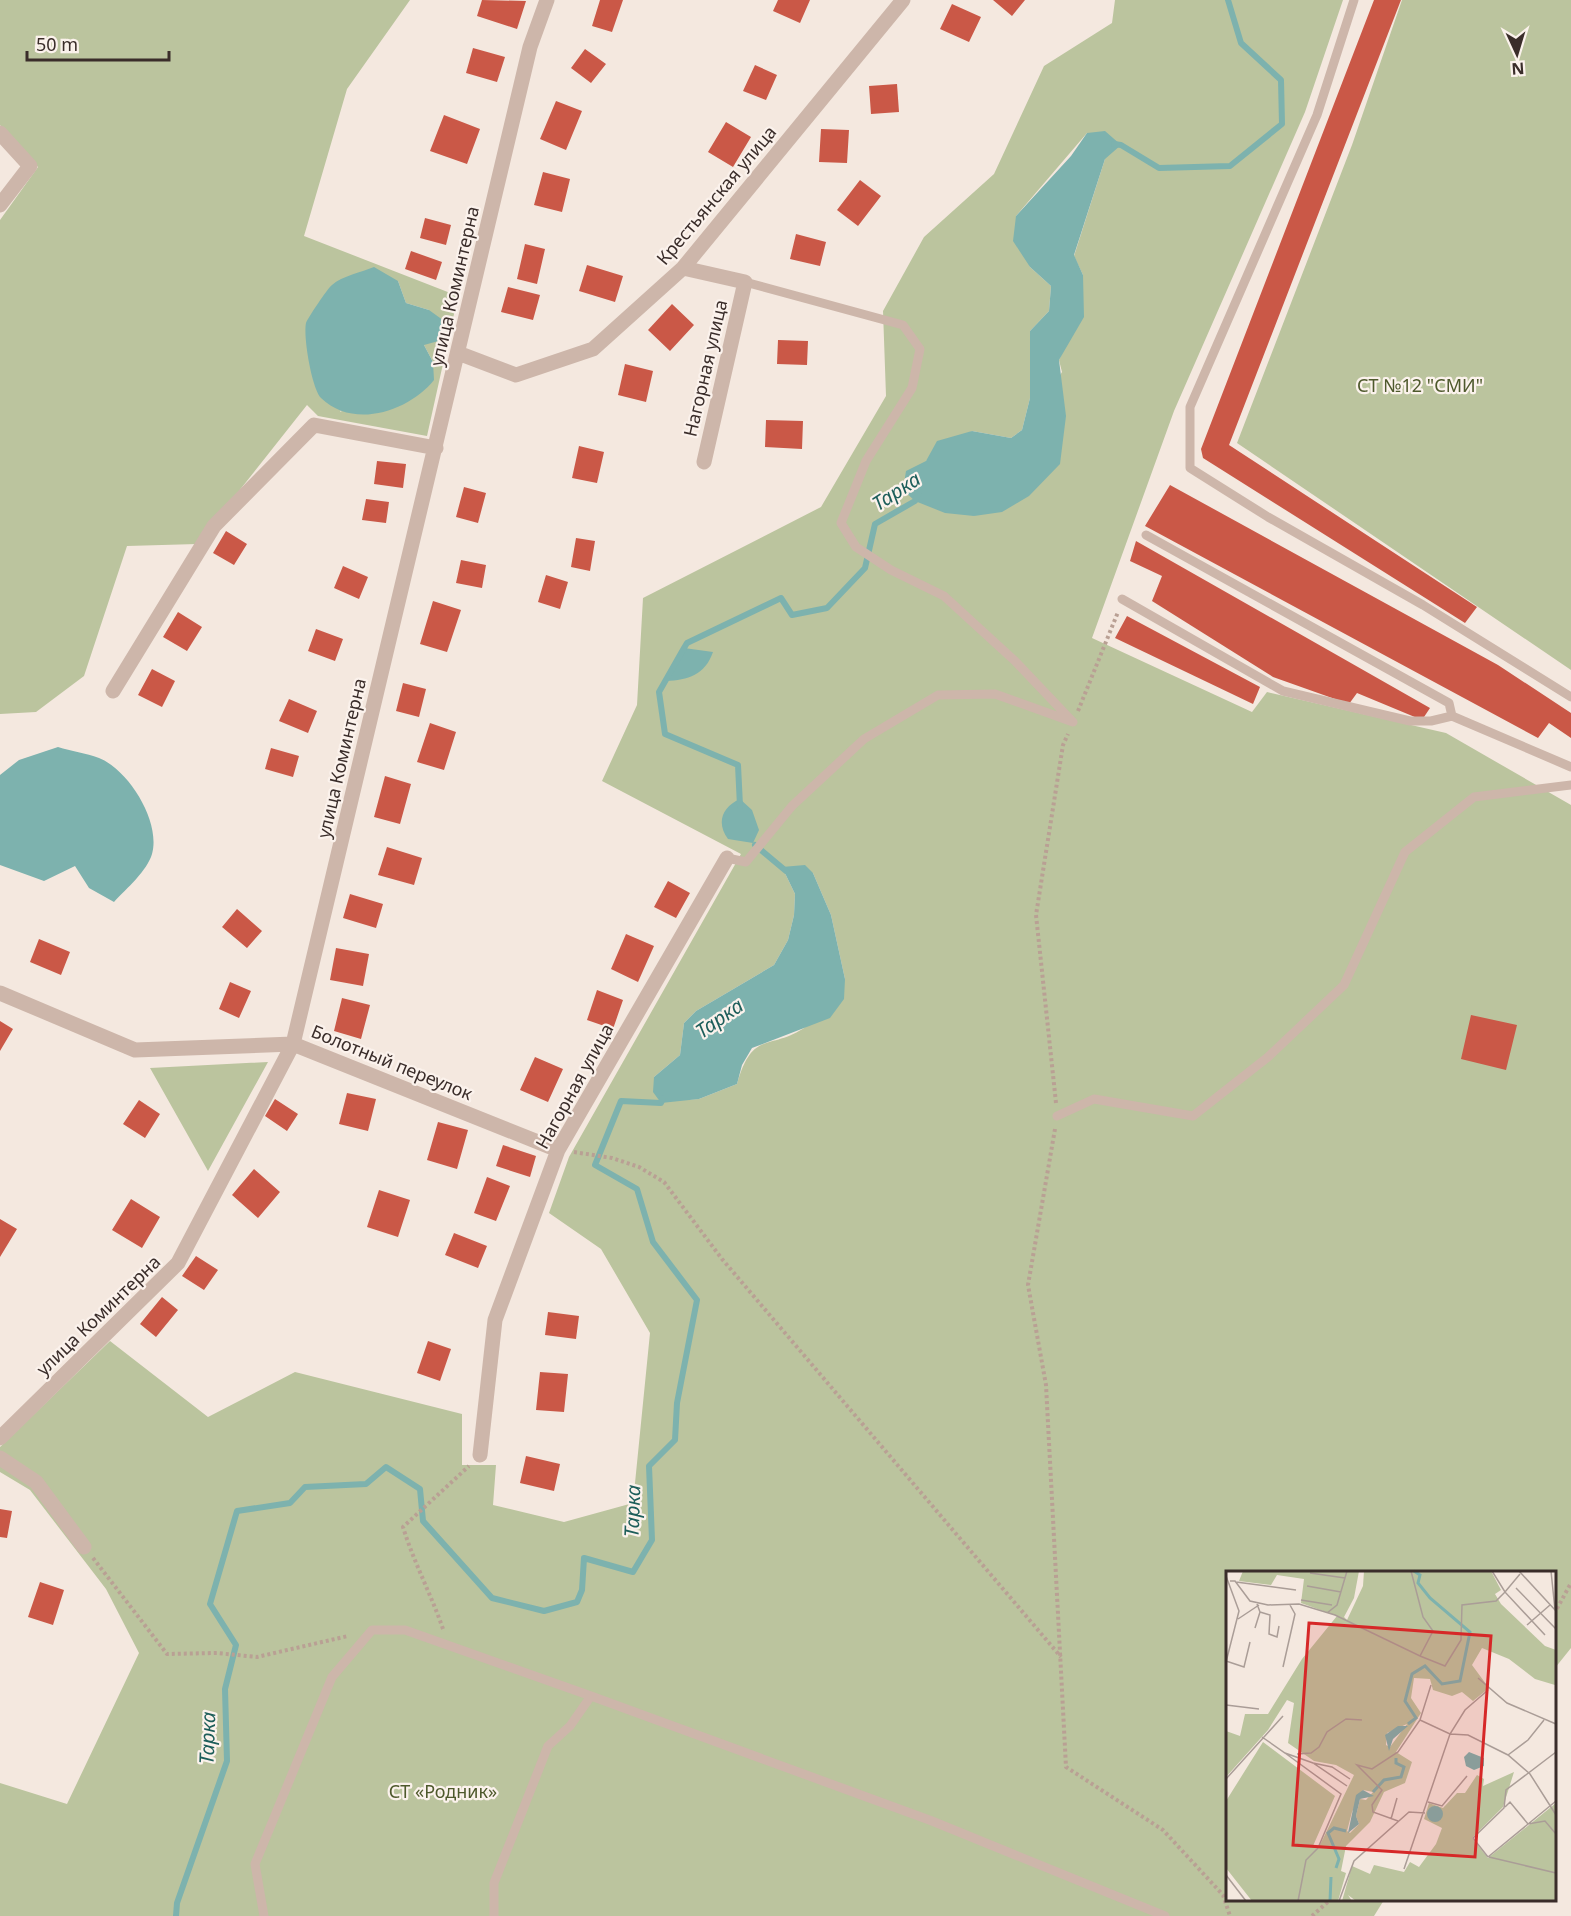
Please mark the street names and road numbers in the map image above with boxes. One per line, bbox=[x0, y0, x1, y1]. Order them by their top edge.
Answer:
street label: Крестьянская улица bbox=[651, 120, 781, 270]
street label: улица Коминтерна bbox=[424, 204, 484, 368]
street label: Нагорная улица bbox=[678, 297, 732, 439]
street label: улица Коминтерна bbox=[311, 676, 371, 840]
street label: Болотный переулок bbox=[308, 1019, 477, 1106]
street label: Нагорная улица bbox=[530, 1019, 618, 1153]
street label: улица Коминтерна bbox=[31, 1250, 165, 1380]

